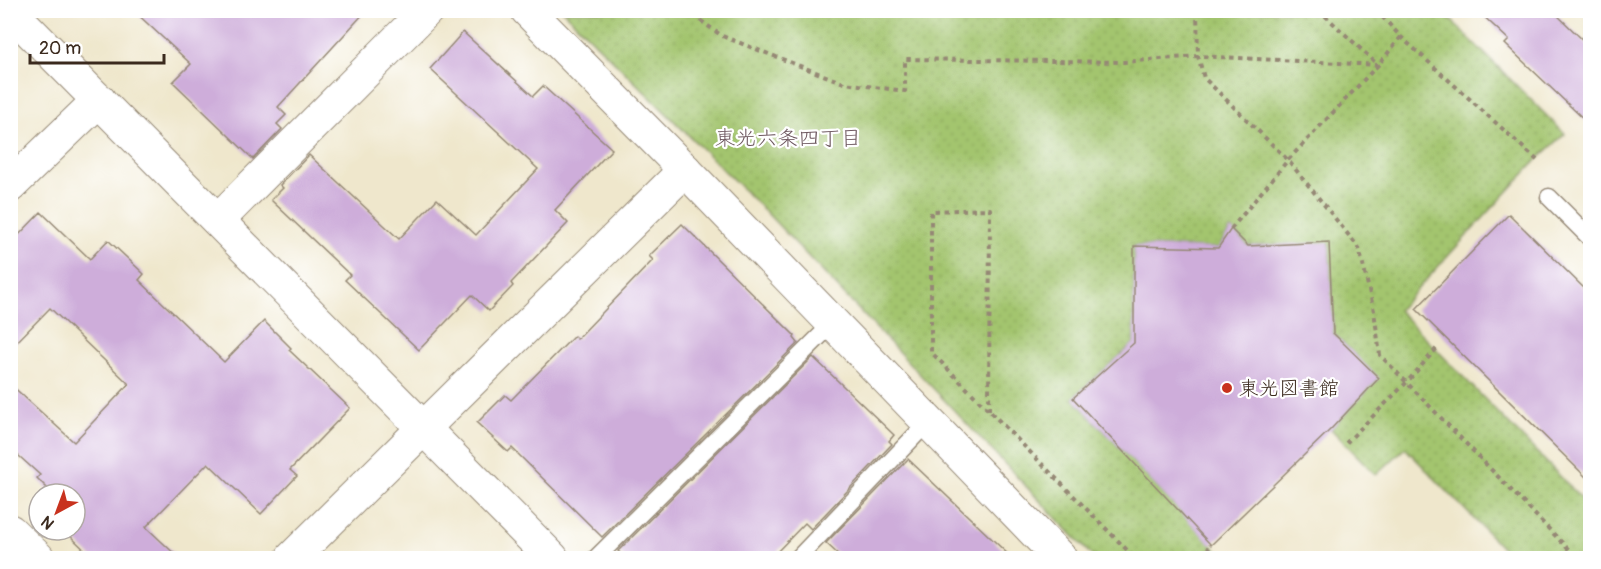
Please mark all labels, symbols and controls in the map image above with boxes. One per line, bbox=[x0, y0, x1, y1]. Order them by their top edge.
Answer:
scale bar bbox=[30, 27, 164, 65]
text: 20 m bbox=[39, 37, 81, 60]
district label: 東光六条四丁目 bbox=[715, 125, 862, 152]
place label: 東光図書館 bbox=[1239, 376, 1339, 401]
marker: 東光図書館 bbox=[1220, 381, 1234, 395]
north arrow bbox=[27, 482, 87, 542]
text: N bbox=[37, 511, 58, 534]

